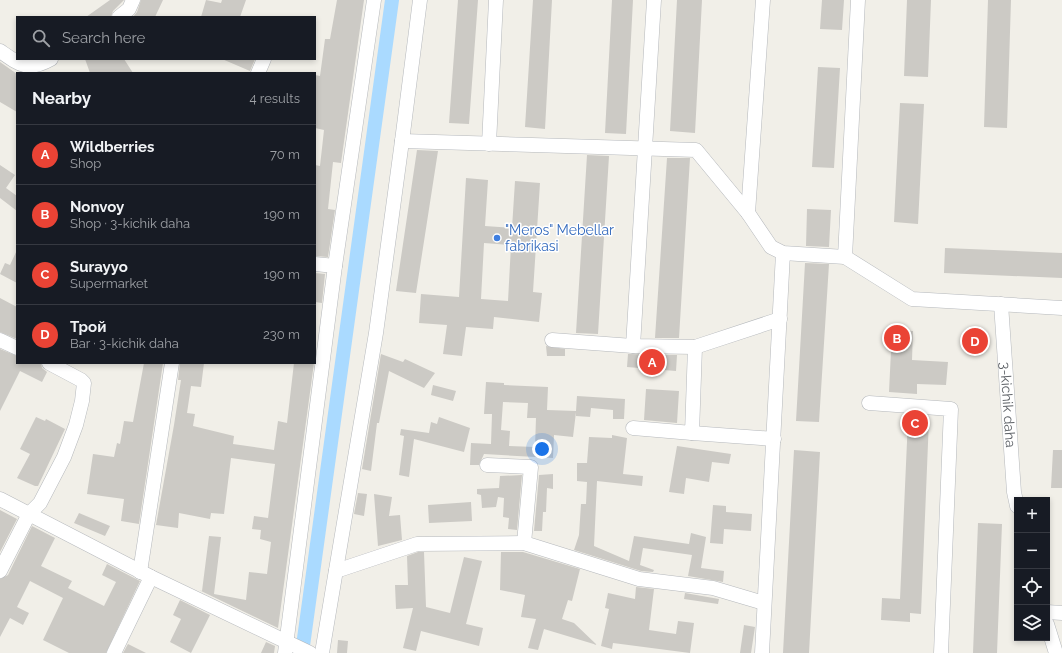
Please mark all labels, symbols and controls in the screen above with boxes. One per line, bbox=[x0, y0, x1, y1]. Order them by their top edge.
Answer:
search box bbox=[16, 16, 316, 60]
icon: search bbox=[30, 27, 52, 49]
text: Search here bbox=[62, 29, 145, 47]
text: Nearby bbox=[32, 88, 91, 108]
text: 4 results bbox=[249, 91, 300, 106]
text: Wildberries bbox=[70, 138, 154, 156]
text: A bbox=[41, 147, 49, 162]
text: 70 m bbox=[270, 147, 300, 162]
text: Shop bbox=[70, 156, 101, 171]
text: Nonvoy bbox=[70, 198, 124, 216]
text: B bbox=[41, 207, 49, 222]
text: 190 m bbox=[264, 207, 300, 222]
text: Shop · 3-kichik daha bbox=[70, 216, 190, 231]
place label: "Meros" Mebellar fabrikasi bbox=[505, 222, 614, 254]
marker: "Meros" Mebellar fabrikasi bbox=[492, 233, 502, 243]
text: Surayyo bbox=[70, 258, 128, 276]
text: C bbox=[41, 267, 49, 282]
text: 190 m bbox=[264, 267, 300, 282]
text: Supermarket bbox=[70, 276, 148, 291]
text: Трой bbox=[70, 318, 106, 336]
pin: B bbox=[884, 323, 910, 353]
pin: D bbox=[962, 326, 988, 356]
text: D bbox=[40, 327, 50, 342]
text: 230 m bbox=[263, 327, 300, 342]
text: Bar · 3-kichik daha bbox=[70, 336, 179, 351]
pin: A bbox=[639, 347, 665, 377]
street label: 3-kichik daha bbox=[997, 361, 1019, 448]
pin: C bbox=[902, 408, 928, 438]
your location bbox=[532, 439, 552, 459]
map controls bbox=[1014, 497, 1050, 641]
button: + bbox=[1014, 497, 1050, 533]
button: − bbox=[1014, 533, 1050, 569]
button: locate bbox=[1014, 569, 1050, 605]
button: layers bbox=[1014, 605, 1050, 641]

